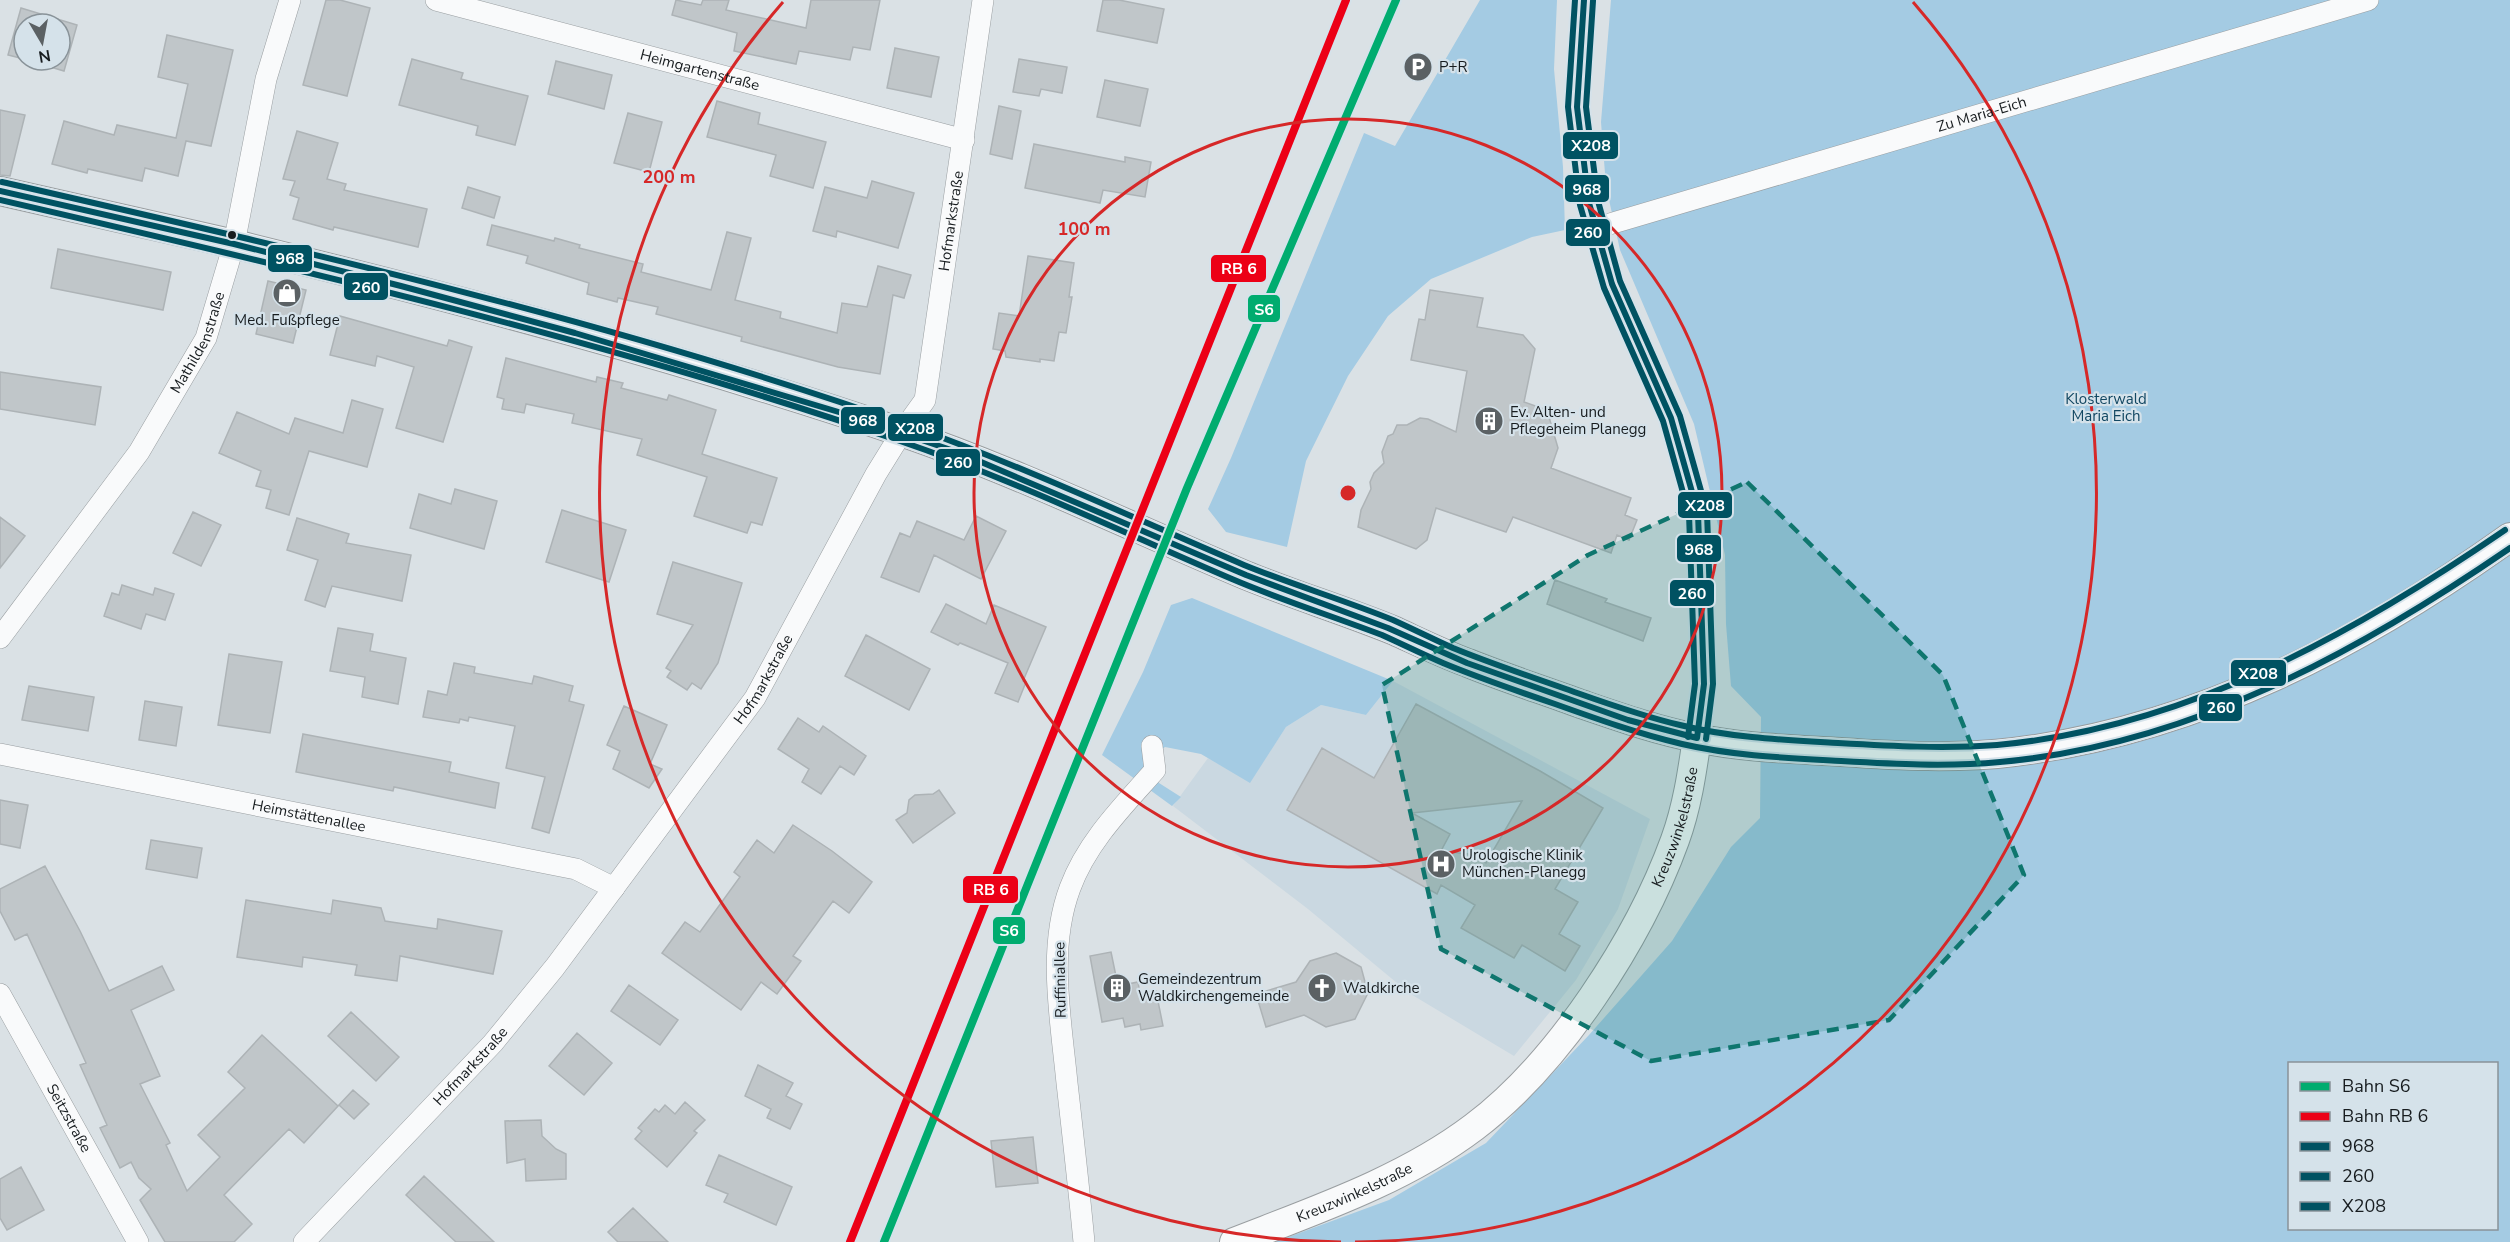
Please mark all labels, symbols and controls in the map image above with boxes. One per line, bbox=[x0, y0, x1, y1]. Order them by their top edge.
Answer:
north arrow bbox=[12, 12, 72, 72]
text: N bbox=[37, 44, 52, 68]
street label: Heimgartenstraße bbox=[638, 45, 762, 95]
parking icon: P+R bbox=[1402, 51, 1434, 83]
place label: P+R bbox=[1439, 57, 1468, 77]
street label: Zu Maria-Eich bbox=[1934, 91, 2029, 137]
line badge: X208 bbox=[1562, 131, 1619, 160]
text: X208 bbox=[1570, 135, 1611, 157]
text: 200 m bbox=[642, 165, 696, 189]
street label: Hofmarkstraße bbox=[934, 170, 968, 272]
line badge: 968 bbox=[1564, 174, 1610, 203]
text: 968 bbox=[1573, 179, 1601, 201]
text: 100 m bbox=[1057, 217, 1111, 241]
line badge: 260 bbox=[1565, 218, 1611, 247]
text: 260 bbox=[1574, 222, 1602, 244]
unlabelled marker bbox=[226, 229, 238, 241]
line badge: 968 bbox=[267, 244, 313, 273]
text: 968 bbox=[276, 248, 304, 270]
line badge: RB 6 bbox=[1210, 254, 1267, 283]
text: RB 6 bbox=[1221, 258, 1257, 280]
line badge: 260 bbox=[343, 272, 389, 301]
shop icon: Med. Fußpflege bbox=[271, 277, 303, 309]
text: 260 bbox=[352, 277, 380, 299]
street label: Mathildenstraße bbox=[166, 289, 229, 397]
line badge: S6 bbox=[1247, 294, 1281, 323]
text: S6 bbox=[1254, 299, 1274, 321]
place label: Med. Fußpflege bbox=[234, 310, 340, 330]
park label: Klosterwald Maria Eich bbox=[2065, 389, 2147, 426]
place label: Ev. Alten- und Pflegeheim Planegg bbox=[1510, 402, 1646, 439]
building icon: Ev. Alten- und Pflegeheim Planegg bbox=[1473, 405, 1505, 437]
line badge: 968 bbox=[840, 406, 886, 435]
text: 968 bbox=[849, 410, 877, 432]
line badge: X208 bbox=[887, 413, 944, 442]
text: X208 bbox=[894, 418, 935, 440]
line badge: 260 bbox=[935, 448, 981, 477]
text: 260 bbox=[944, 452, 972, 474]
centre of rings bbox=[1338, 483, 1358, 503]
line badge: X208 bbox=[1677, 491, 1733, 519]
text: X208 bbox=[1684, 495, 1725, 517]
line badge: 968 bbox=[1676, 534, 1722, 563]
text: 968 bbox=[1685, 539, 1713, 561]
line badge: 260 bbox=[1669, 579, 1715, 607]
text: 260 bbox=[1678, 583, 1706, 605]
street label: Hofmarkstraße bbox=[729, 631, 797, 728]
line badge: X208 bbox=[2230, 659, 2287, 687]
text: X208 bbox=[2237, 663, 2278, 685]
line badge: 260 bbox=[2198, 693, 2243, 722]
text: 260 bbox=[2207, 697, 2235, 719]
street label: Kreuzwinkelstraße bbox=[1647, 765, 1703, 890]
street label: Heimstättenallee bbox=[250, 795, 368, 837]
place label: Urologische Klinik München-Planegg bbox=[1462, 845, 1586, 882]
hospital icon: Urologische Klinik München-Planegg bbox=[1425, 848, 1457, 880]
line badge: RB 6 bbox=[962, 875, 1019, 904]
text: RB 6 bbox=[973, 879, 1009, 901]
line badge: S6 bbox=[992, 916, 1026, 945]
text: S6 bbox=[999, 920, 1019, 942]
street label: Ruffiniallee bbox=[1049, 942, 1071, 1018]
place label: Gemeindezentrum Waldkirchengemeinde bbox=[1138, 969, 1289, 1006]
building icon: Gemeindezentrum Waldkirchengemeinde bbox=[1101, 972, 1133, 1004]
church icon: Waldkirche bbox=[1306, 972, 1338, 1004]
place label: Waldkirche bbox=[1343, 978, 1419, 998]
street label: Hofmarkstraße bbox=[429, 1023, 512, 1110]
legend bbox=[2288, 1062, 2498, 1230]
text: Bahn S6 bbox=[2342, 1074, 2411, 1098]
street label: Seitzstraße bbox=[42, 1080, 96, 1156]
text: Bahn RB 6 bbox=[2342, 1104, 2428, 1128]
text: 968 bbox=[2342, 1134, 2374, 1158]
street label: Kreuzwinkelstraße bbox=[1293, 1158, 1416, 1227]
text: 260 bbox=[2342, 1164, 2374, 1188]
text: X208 bbox=[2342, 1194, 2386, 1218]

